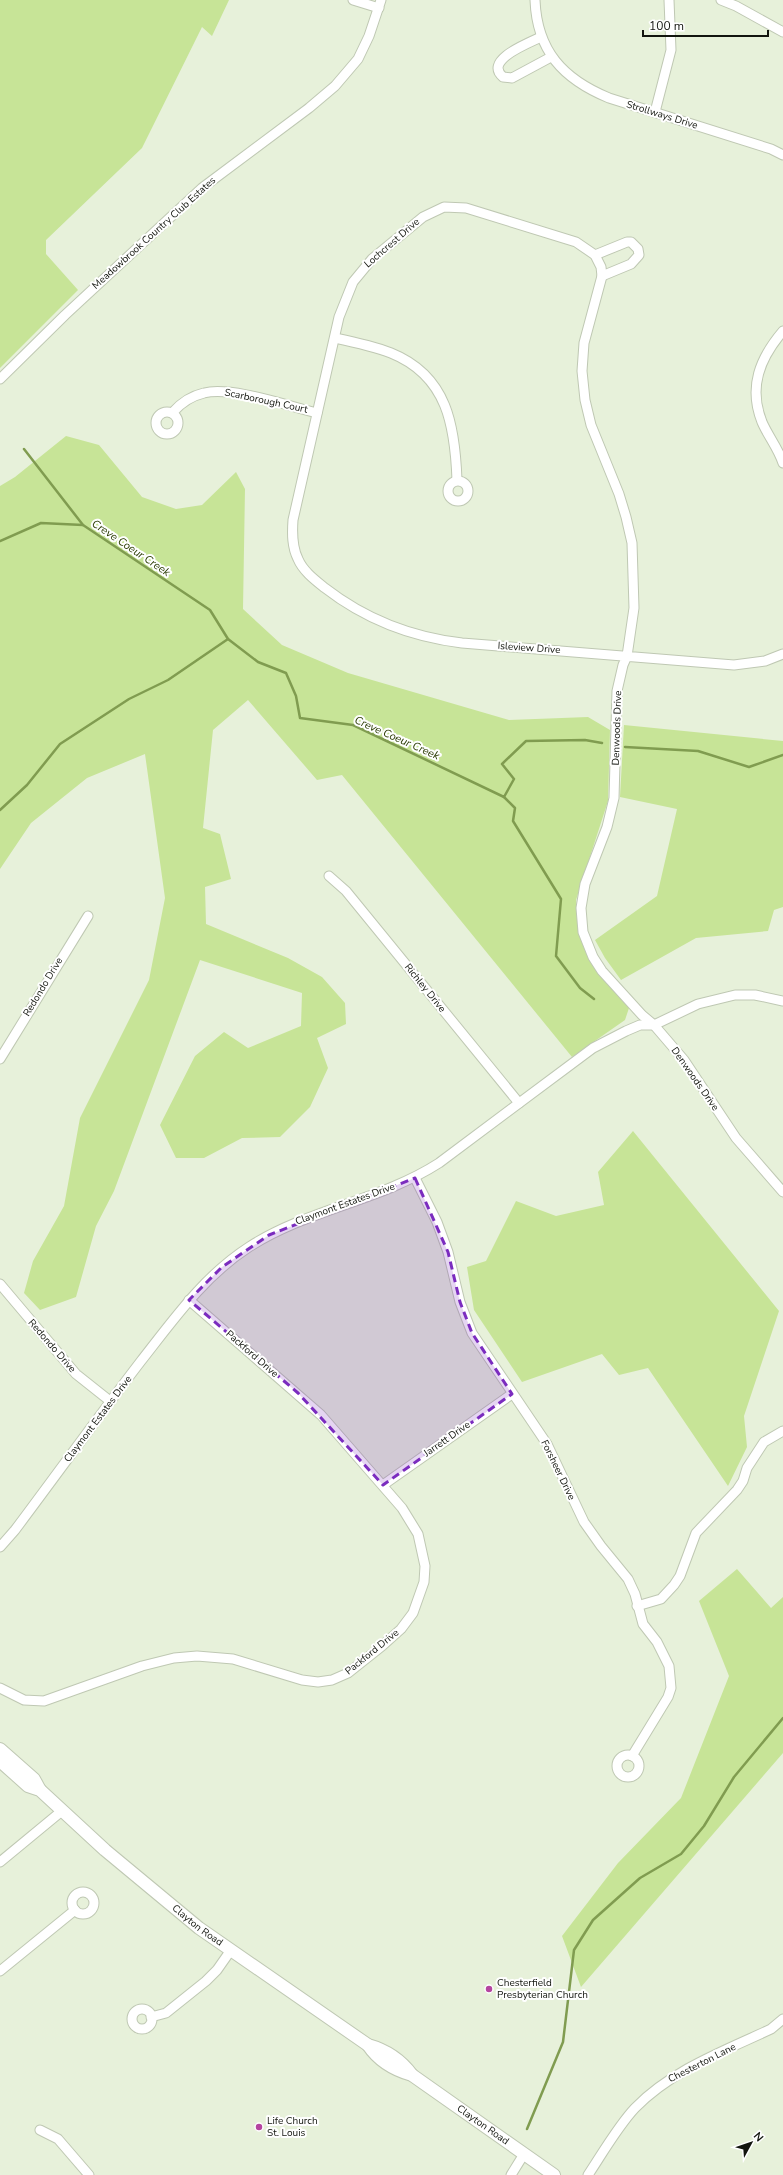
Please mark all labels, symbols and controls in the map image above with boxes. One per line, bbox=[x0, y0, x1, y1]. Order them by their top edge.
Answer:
scale bar bbox=[643, 12, 768, 38]
text: 100 m bbox=[649, 18, 684, 34]
street label: Strollways Drive bbox=[624, 97, 700, 133]
street label: Meadowbrook Country Club Estates bbox=[89, 174, 219, 292]
street label: Lochcrest Drive bbox=[361, 215, 423, 271]
street label: Scarborough Court bbox=[223, 385, 309, 417]
water label: Creve Coeur Creek bbox=[89, 516, 174, 580]
street label: Isleview Drive bbox=[497, 639, 561, 657]
street label: Denwoods Drive bbox=[609, 690, 625, 766]
water label: Creve Coeur Creek bbox=[352, 712, 442, 764]
street label: Redondo Drive bbox=[20, 955, 66, 1019]
street label: Richley Drive bbox=[401, 961, 449, 1015]
street label: Denwoods Drive bbox=[668, 1044, 722, 1114]
street label: Claymont Estates Drive bbox=[293, 1179, 397, 1229]
street label: Redondo Drive bbox=[25, 1316, 79, 1376]
street label: Packford Drive bbox=[223, 1327, 281, 1381]
street label: Claymont Estates Drive bbox=[61, 1373, 135, 1465]
street label: Jarrett Drive bbox=[420, 1418, 473, 1461]
street label: Forsheer Drive bbox=[537, 1438, 579, 1502]
street label: Packford Drive bbox=[342, 1626, 402, 1678]
street label: Clayton Road bbox=[169, 1901, 226, 1950]
place label: Chesterfield Presbyterian Church bbox=[497, 1976, 588, 2002]
marker: Chesterfield Presbyterian Church bbox=[484, 1984, 494, 1994]
street label: Chesterton Lane bbox=[666, 2040, 738, 2086]
street label: Clayton Road bbox=[454, 2102, 512, 2148]
place label: Life Church St. Louis bbox=[267, 2114, 318, 2140]
marker: Life Church St. Louis bbox=[254, 2122, 264, 2132]
north arrow bbox=[731, 2123, 771, 2163]
text: N bbox=[750, 2129, 767, 2145]

